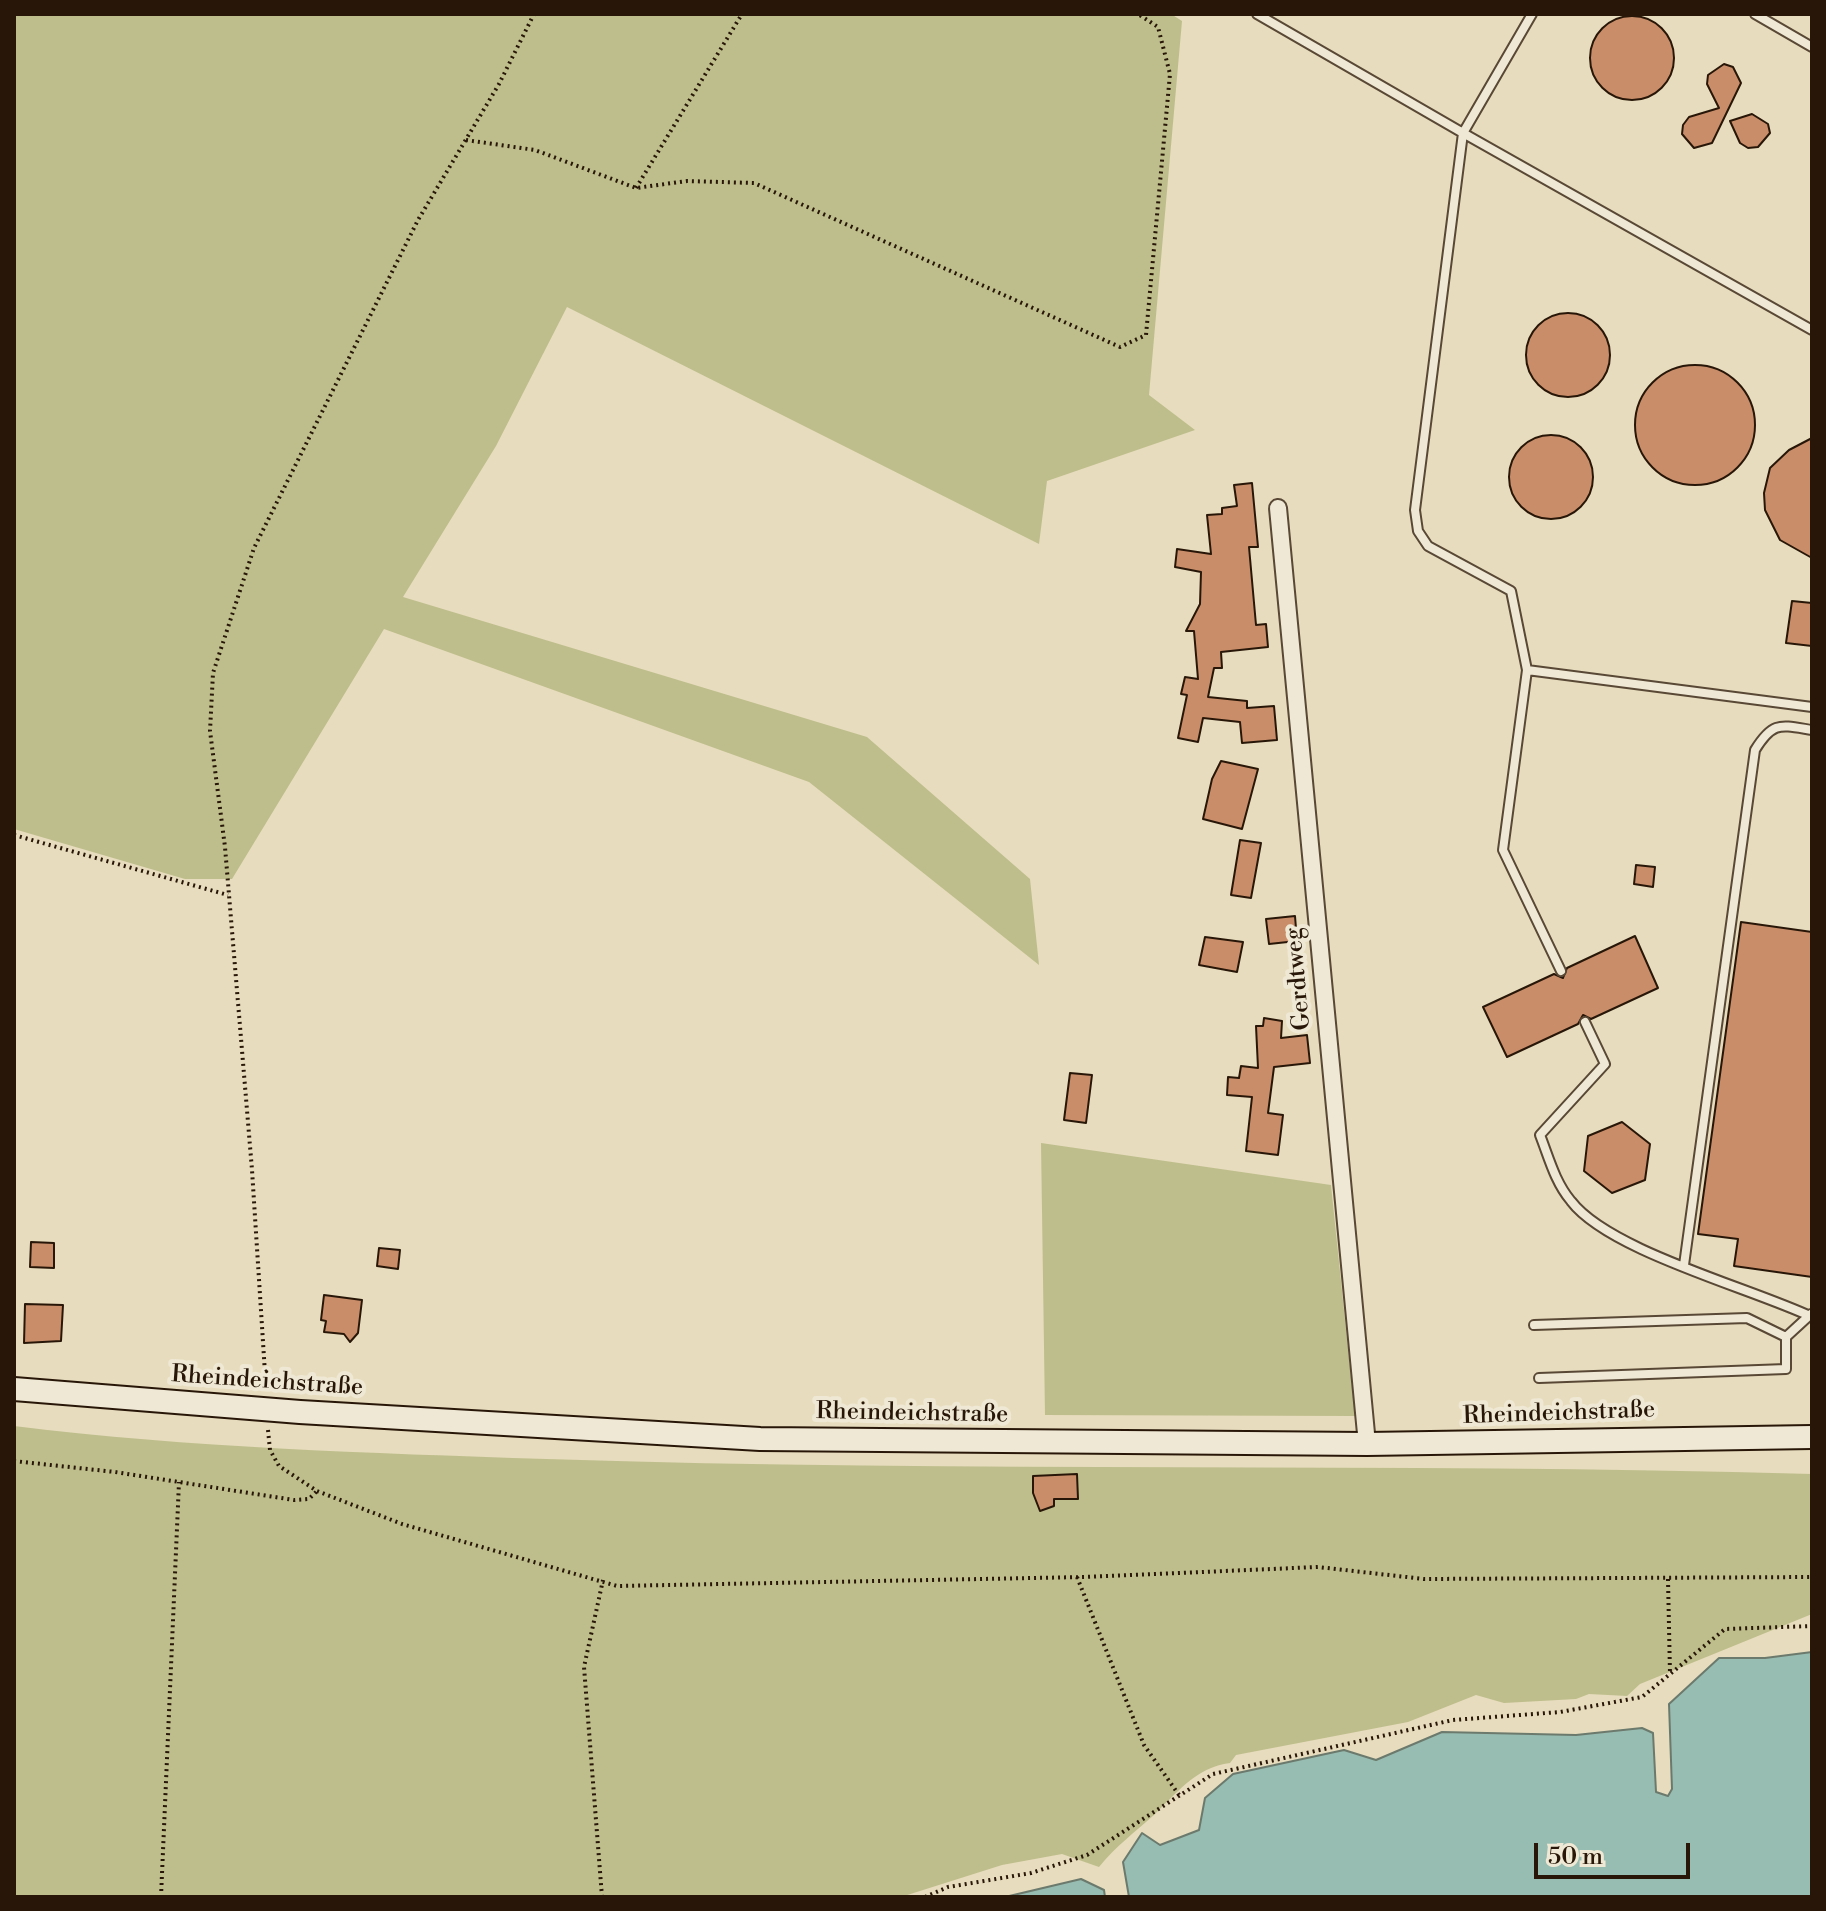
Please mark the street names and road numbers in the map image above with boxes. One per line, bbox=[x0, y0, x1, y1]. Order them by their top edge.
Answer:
street label: Gerdtweg bbox=[1280, 926, 1318, 1032]
street label: Rheindeichstraße bbox=[170, 1361, 364, 1403]
street label: Rheindeichstraße bbox=[1462, 1396, 1656, 1432]
street label: Rheindeichstraße bbox=[816, 1398, 1008, 1430]

